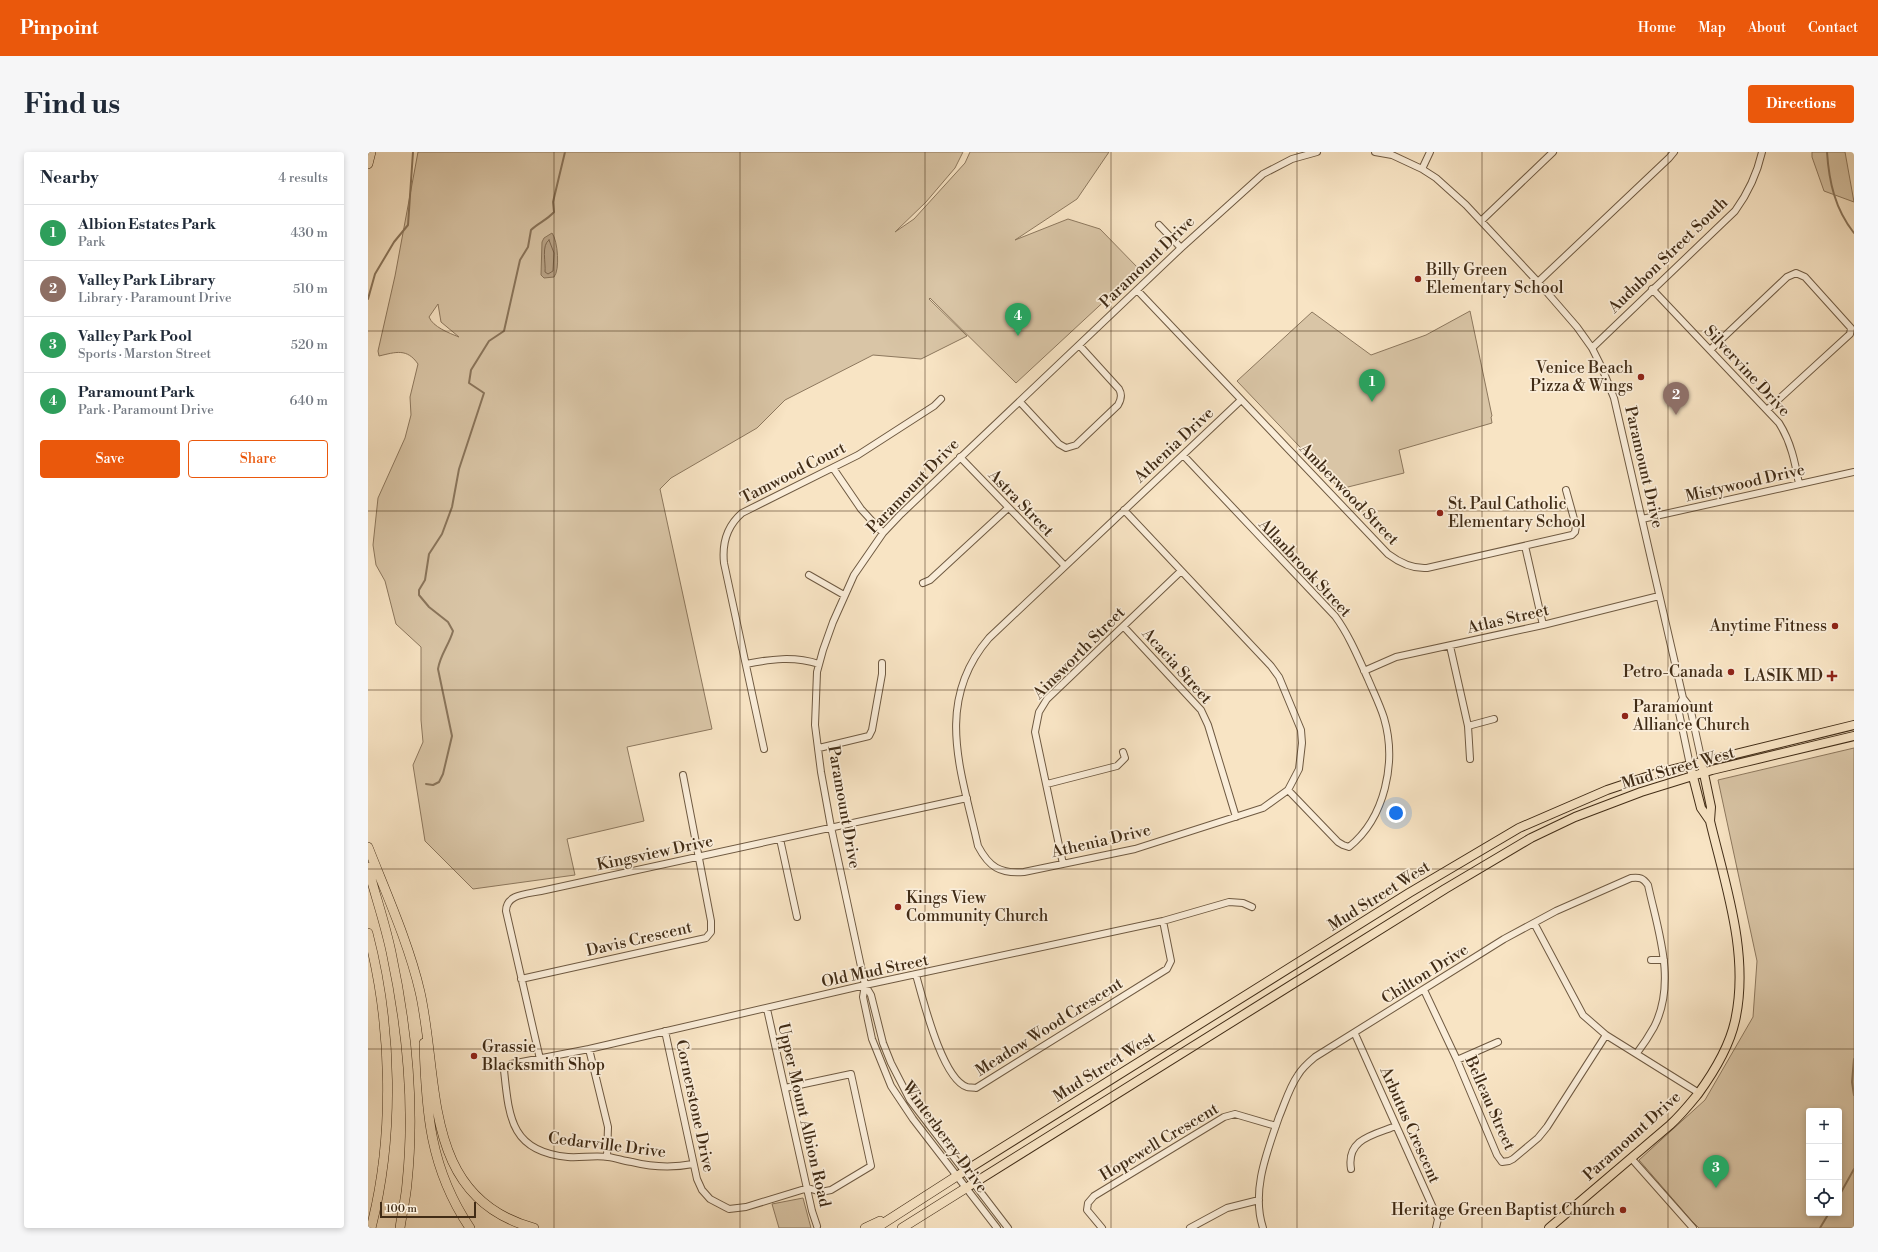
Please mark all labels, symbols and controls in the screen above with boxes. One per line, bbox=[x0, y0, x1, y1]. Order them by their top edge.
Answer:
text: Pinpoint bbox=[20, 16, 99, 40]
text: Home bbox=[1638, 19, 1676, 37]
text: Map bbox=[1698, 19, 1726, 37]
text: About bbox=[1748, 19, 1786, 37]
text: Contact bbox=[1808, 19, 1858, 37]
button: Directions bbox=[1748, 85, 1854, 123]
text: Find us bbox=[24, 87, 120, 122]
text: Nearby bbox=[40, 167, 99, 189]
text: 4 results bbox=[278, 170, 328, 186]
street label: Audubon Street South bbox=[1603, 192, 1732, 318]
street label: Paramount Drive bbox=[1095, 212, 1199, 312]
text: Albion Estates Park bbox=[78, 215, 216, 234]
text: 1 bbox=[50, 225, 56, 241]
text: 430 m bbox=[290, 225, 328, 241]
text: Park bbox=[78, 234, 105, 250]
place label: Billy Green Elementary School bbox=[1425, 260, 1564, 298]
text: Valley Park Library bbox=[78, 271, 215, 290]
marker: Billy Green Elementary School bbox=[1413, 274, 1423, 284]
text: 2 bbox=[49, 281, 57, 297]
text: 510 m bbox=[293, 281, 328, 297]
text: Library · Paramount Drive bbox=[78, 290, 232, 306]
pin: 4 bbox=[1005, 303, 1031, 336]
street label: Silvervine Drive bbox=[1700, 321, 1794, 421]
text: Valley Park Pool bbox=[78, 327, 192, 346]
text: 3 bbox=[49, 337, 57, 353]
text: 520 m bbox=[291, 337, 328, 353]
text: Sports · Marston Street bbox=[78, 346, 211, 362]
place label: Venice Beach Pizza & Wings bbox=[1530, 358, 1633, 396]
pin: 1 bbox=[1359, 369, 1385, 402]
marker: Venice Beach Pizza & Wings bbox=[1636, 372, 1646, 382]
pin: 2 bbox=[1663, 382, 1689, 415]
text: Paramount Park bbox=[78, 383, 195, 402]
text: 4 bbox=[49, 393, 57, 409]
text: 640 m bbox=[289, 393, 328, 409]
text: Park · Paramount Drive bbox=[78, 402, 214, 418]
street label: Athenia Drive bbox=[1129, 403, 1218, 488]
street label: Paramount Drive bbox=[1620, 404, 1668, 530]
street label: Paramount Drive bbox=[863, 434, 963, 538]
street label: Tamwood Court bbox=[737, 438, 849, 508]
street label: Amberwood Street bbox=[1294, 438, 1403, 550]
button: Save bbox=[40, 440, 180, 478]
button: Share bbox=[188, 440, 328, 478]
street label: Mistywood Drive bbox=[1683, 460, 1807, 506]
street label: Astra Street bbox=[983, 465, 1058, 541]
place label: St. Paul Catholic Elementary School bbox=[1448, 494, 1586, 532]
marker: St. Paul Catholic Elementary School bbox=[1435, 508, 1445, 518]
street label: Allanbrook Street bbox=[1254, 514, 1356, 622]
street label: Atlas Street bbox=[1464, 600, 1551, 638]
street label: Ainsworth Street bbox=[1028, 602, 1130, 704]
place label: Anytime Fitness bbox=[1709, 616, 1827, 636]
marker: Anytime Fitness bbox=[1830, 621, 1840, 631]
street label: Acacia Street bbox=[1137, 623, 1216, 708]
place label: Petro-Canada bbox=[1623, 662, 1724, 682]
place label: LASIK MD bbox=[1744, 666, 1823, 686]
marker: Petro-Canada bbox=[1726, 667, 1736, 677]
marker: LASIK MD bbox=[1826, 670, 1838, 682]
place label: Paramount Alliance Church bbox=[1632, 697, 1750, 735]
marker: Paramount Alliance Church bbox=[1620, 711, 1630, 721]
street label: Mud Street West bbox=[1619, 742, 1737, 794]
street label: Paramount Drive bbox=[823, 744, 865, 870]
your location bbox=[1386, 803, 1406, 823]
street label: Athenia Drive bbox=[1048, 820, 1153, 862]
street label: Kingsview Drive bbox=[595, 831, 715, 875]
street label: Mud Street West bbox=[1324, 856, 1434, 935]
place label: Kings View Community Church bbox=[906, 888, 1049, 926]
marker: Kings View Community Church bbox=[893, 902, 903, 912]
street label: Davis Crescent bbox=[584, 917, 694, 961]
street label: Chilton Drive bbox=[1378, 939, 1472, 1009]
street label: Old Mud Street bbox=[820, 950, 931, 992]
street label: Meadow Wood Crescent bbox=[971, 973, 1127, 1081]
street label: Upper Mount Albion Road bbox=[773, 1021, 835, 1209]
street label: Mud Street West bbox=[1049, 1027, 1159, 1106]
place label: Grassie Blacksmith Shop bbox=[481, 1037, 605, 1075]
street label: Cornerstone Drive bbox=[671, 1038, 719, 1174]
marker: Grassie Blacksmith Shop bbox=[469, 1051, 479, 1061]
street label: Belleau Street bbox=[1460, 1052, 1520, 1153]
street label: Arbutus Crescent bbox=[1375, 1063, 1445, 1187]
street label: Winterberry Drive bbox=[897, 1077, 992, 1197]
street label: Paramount Drive bbox=[1579, 1087, 1685, 1185]
street label: Hopewell Crescent bbox=[1096, 1098, 1222, 1185]
map controls bbox=[1806, 1108, 1842, 1216]
button: + bbox=[1806, 1108, 1842, 1144]
street label: Cedarville Drive bbox=[547, 1128, 667, 1162]
button: − bbox=[1806, 1144, 1842, 1180]
pin: 3 bbox=[1703, 1155, 1729, 1188]
button: locate bbox=[1806, 1180, 1842, 1216]
scale bar bbox=[380, 1200, 476, 1219]
place label: Heritage Green Baptist Church bbox=[1391, 1200, 1615, 1220]
text: 100 m bbox=[386, 1202, 417, 1216]
marker: Heritage Green Baptist Church bbox=[1618, 1205, 1628, 1215]

